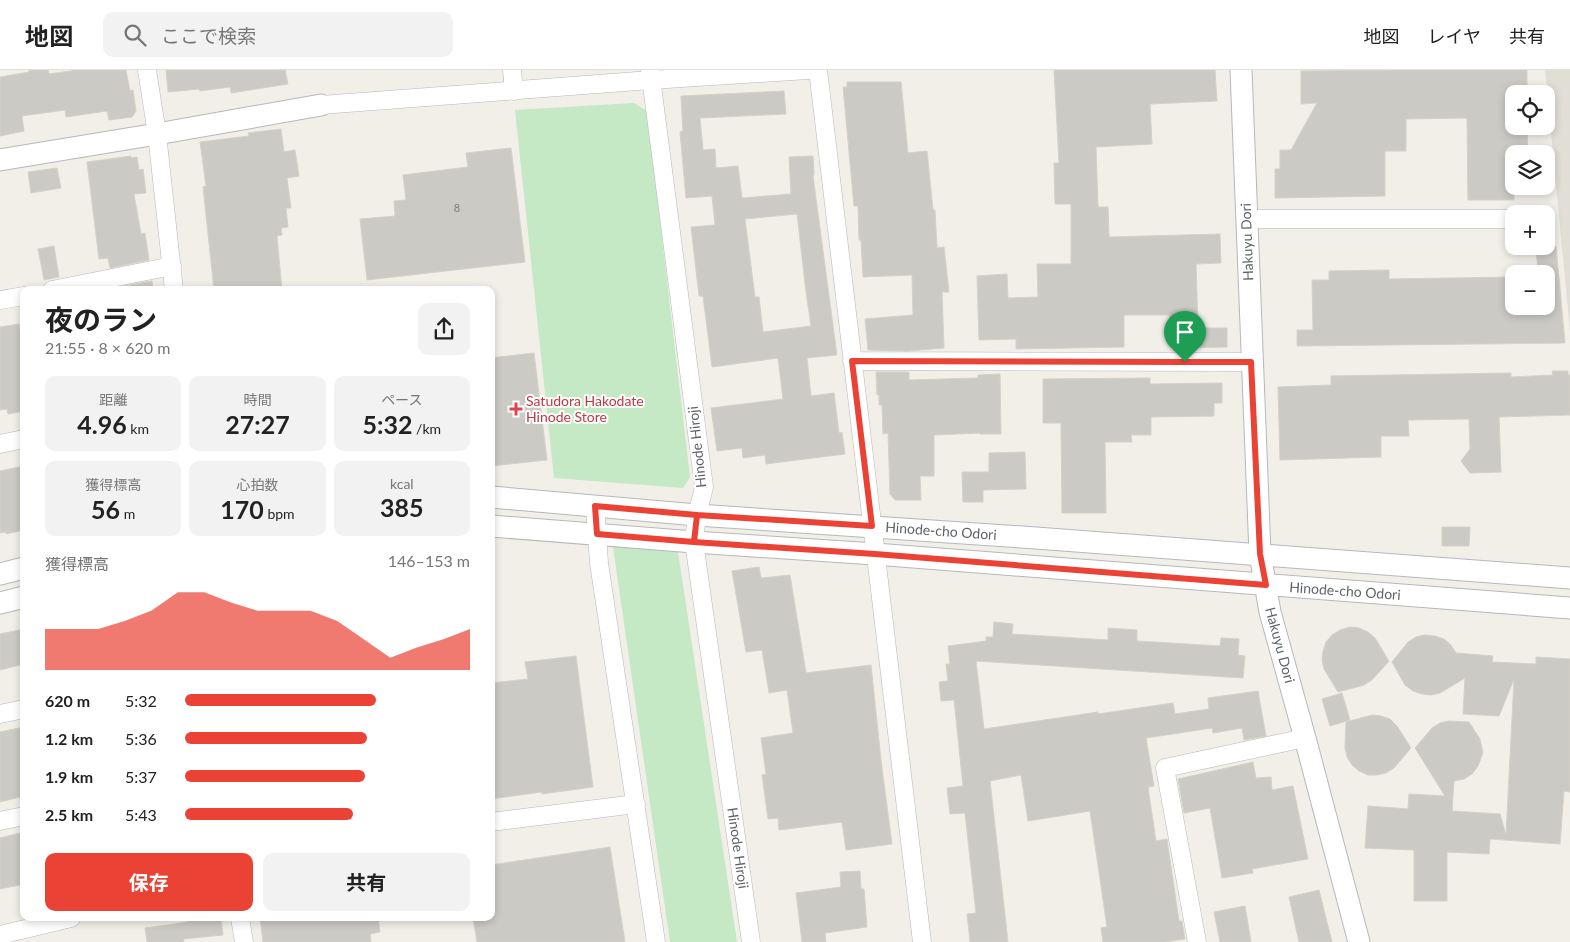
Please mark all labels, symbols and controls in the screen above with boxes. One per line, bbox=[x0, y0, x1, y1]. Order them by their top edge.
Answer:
search box bbox=[103, 12, 453, 57]
text: 地図 bbox=[25, 21, 73, 50]
icon: search bbox=[121, 21, 149, 49]
text: ここで検索 bbox=[161, 24, 256, 47]
text: 地図 bbox=[1364, 25, 1400, 47]
text: レイヤ bbox=[1428, 25, 1481, 47]
text: 共有 bbox=[1509, 25, 1545, 47]
map controls bbox=[1505, 85, 1555, 315]
button: locate bbox=[1505, 85, 1555, 135]
button: layers bbox=[1505, 145, 1555, 195]
house number: 8 bbox=[454, 201, 460, 214]
street label: Hakuyu Dori bbox=[1237, 203, 1256, 281]
button: + bbox=[1505, 205, 1555, 255]
button: − bbox=[1505, 265, 1555, 315]
text: 夜のラン bbox=[45, 302, 157, 336]
button: share bbox=[418, 303, 470, 355]
pin bbox=[1164, 311, 1206, 362]
icon: arrive bbox=[1171, 318, 1199, 346]
text: 21:55 · 8 × 620 m bbox=[45, 338, 170, 357]
text: 距離 bbox=[99, 391, 127, 408]
text: 時間 bbox=[243, 391, 271, 408]
text: ペース bbox=[381, 391, 422, 408]
place label: Satudora Hakodate Hinode Store bbox=[526, 392, 644, 425]
marker: Satudora Hakodate Hinode Store bbox=[510, 403, 522, 415]
street label: Hinode Hiroji bbox=[684, 405, 709, 489]
text: 4.96 bbox=[77, 409, 127, 439]
text: 27:27 bbox=[225, 409, 290, 439]
text: 5:32 bbox=[363, 409, 413, 439]
text: km bbox=[127, 420, 149, 437]
text: /km bbox=[413, 420, 441, 437]
text: kcal bbox=[390, 475, 414, 492]
text: 獲得標高 bbox=[85, 476, 141, 493]
text: 心拍数 bbox=[236, 476, 278, 493]
text: 385 bbox=[380, 492, 424, 522]
text: 56 bbox=[91, 494, 120, 524]
text: 170 bbox=[220, 494, 264, 524]
text: m bbox=[120, 505, 135, 522]
text: bpm bbox=[264, 505, 295, 522]
street label: Hinode-cho Odori bbox=[885, 518, 997, 543]
text: 146–153 m bbox=[388, 551, 470, 570]
text: 獲得標高 bbox=[45, 554, 109, 573]
street label: Hinode-cho Odori bbox=[1289, 578, 1401, 603]
street label: Hakuyu Dori bbox=[1262, 605, 1299, 685]
text: 620 m bbox=[45, 691, 90, 710]
text: 5:32 bbox=[125, 691, 157, 710]
text: 1.2 km bbox=[45, 729, 93, 748]
text: 5:36 bbox=[125, 729, 157, 748]
text: 1.9 km bbox=[45, 767, 93, 786]
text: 5:37 bbox=[125, 767, 157, 786]
text: 2.5 km bbox=[45, 805, 93, 824]
text: 5:43 bbox=[125, 805, 157, 824]
street label: Hinode Hiroji bbox=[724, 806, 753, 890]
button: 保存 bbox=[45, 853, 253, 911]
button: 共有 bbox=[263, 853, 470, 911]

